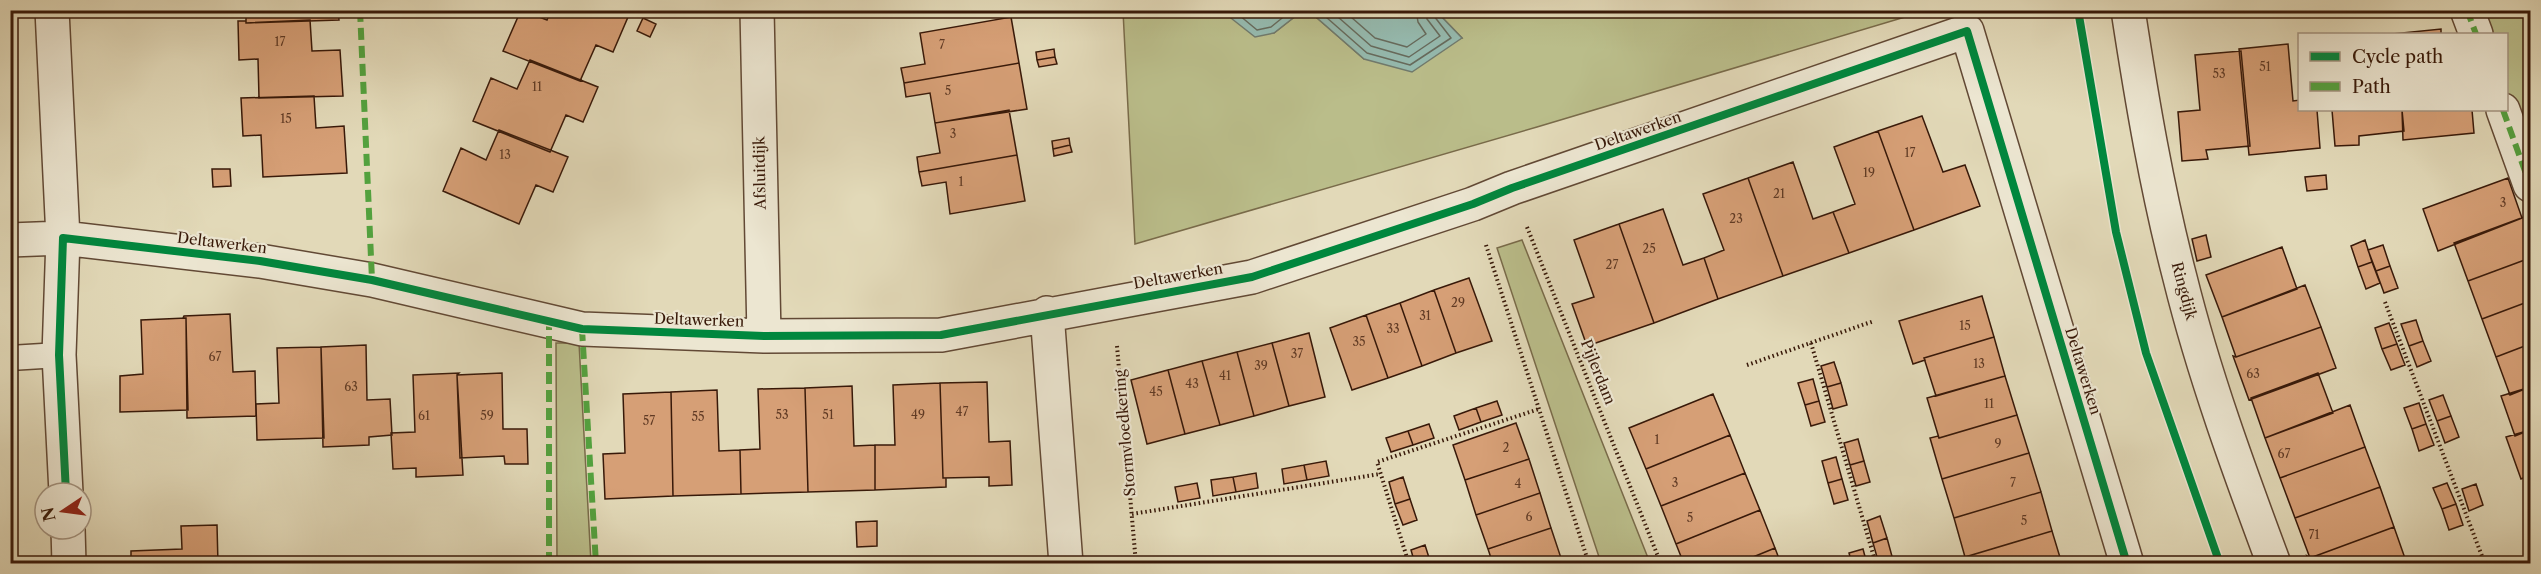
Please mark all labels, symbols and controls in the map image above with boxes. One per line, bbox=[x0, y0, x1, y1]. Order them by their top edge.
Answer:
legend bbox=[2298, 33, 2508, 111]
house number: 17 bbox=[275, 34, 286, 49]
house number: 7 bbox=[939, 37, 945, 52]
text: Cycle path bbox=[2352, 46, 2443, 68]
house number: 51 bbox=[2259, 59, 2271, 74]
house number: 53 bbox=[2212, 66, 2226, 81]
text: Path bbox=[2352, 76, 2391, 98]
house number: 11 bbox=[532, 79, 542, 94]
house number: 5 bbox=[945, 83, 951, 98]
street label: Deltawerken bbox=[1592, 107, 1684, 154]
house number: 15 bbox=[280, 111, 292, 126]
house number: 3 bbox=[950, 126, 956, 141]
street label: Afsluitdijk bbox=[749, 135, 770, 211]
house number: 17 bbox=[1905, 145, 1916, 160]
house number: 13 bbox=[499, 147, 511, 162]
house number: 19 bbox=[1863, 165, 1875, 180]
house number: 1 bbox=[958, 174, 964, 189]
house number: 21 bbox=[1773, 186, 1785, 201]
house number: 3 bbox=[2500, 195, 2506, 210]
house number: 23 bbox=[1729, 211, 1743, 226]
street label: Deltawerken bbox=[176, 228, 269, 258]
house number: 25 bbox=[1642, 241, 1656, 256]
house number: 27 bbox=[1606, 257, 1618, 272]
street label: Deltawerken bbox=[1132, 258, 1225, 293]
street label: Ringdijk bbox=[2168, 260, 2202, 323]
house number: 29 bbox=[1451, 295, 1465, 310]
street label: Deltawerken bbox=[653, 308, 745, 331]
house number: 31 bbox=[1419, 308, 1431, 323]
house number: 15 bbox=[1959, 318, 1971, 333]
house number: 33 bbox=[1386, 321, 1400, 336]
street label: Deltawerken bbox=[2061, 325, 2106, 417]
house number: 35 bbox=[1352, 334, 1366, 349]
street label: Pijlerdam bbox=[1577, 336, 1620, 407]
house number: 37 bbox=[1291, 346, 1303, 361]
house number: 67 bbox=[209, 349, 221, 364]
house number: 13 bbox=[1973, 356, 1985, 371]
house number: 39 bbox=[1254, 358, 1268, 373]
house number: 63 bbox=[2246, 366, 2260, 381]
house number: 41 bbox=[1219, 368, 1231, 383]
street label: Stormvloedkering bbox=[1109, 369, 1140, 497]
house number: 43 bbox=[1185, 376, 1199, 391]
house number: 63 bbox=[344, 379, 358, 394]
house number: 45 bbox=[1149, 384, 1163, 399]
house number: 11 bbox=[1984, 396, 1994, 411]
house number: 47 bbox=[956, 404, 969, 419]
house number: 53 bbox=[775, 407, 789, 422]
house number: 51 bbox=[822, 407, 834, 422]
house number: 49 bbox=[911, 407, 925, 422]
house number: 61 bbox=[418, 408, 430, 423]
house number: 59 bbox=[480, 408, 494, 423]
house number: 55 bbox=[691, 409, 705, 424]
house number: 57 bbox=[643, 413, 655, 428]
house number: 1 bbox=[1654, 432, 1660, 447]
house number: 9 bbox=[1994, 436, 2002, 451]
house number: 2 bbox=[1503, 440, 1510, 455]
house number: 67 bbox=[2278, 446, 2290, 461]
house number: 3 bbox=[1672, 475, 1678, 490]
house number: 7 bbox=[2010, 475, 2016, 490]
house number: 4 bbox=[1515, 476, 1522, 491]
north arrow bbox=[33, 481, 93, 541]
text: N bbox=[37, 505, 60, 523]
house number: 6 bbox=[1525, 509, 1533, 524]
house number: 5 bbox=[1687, 510, 1693, 525]
house number: 5 bbox=[2021, 513, 2027, 528]
house number: 71 bbox=[2309, 527, 2319, 542]

